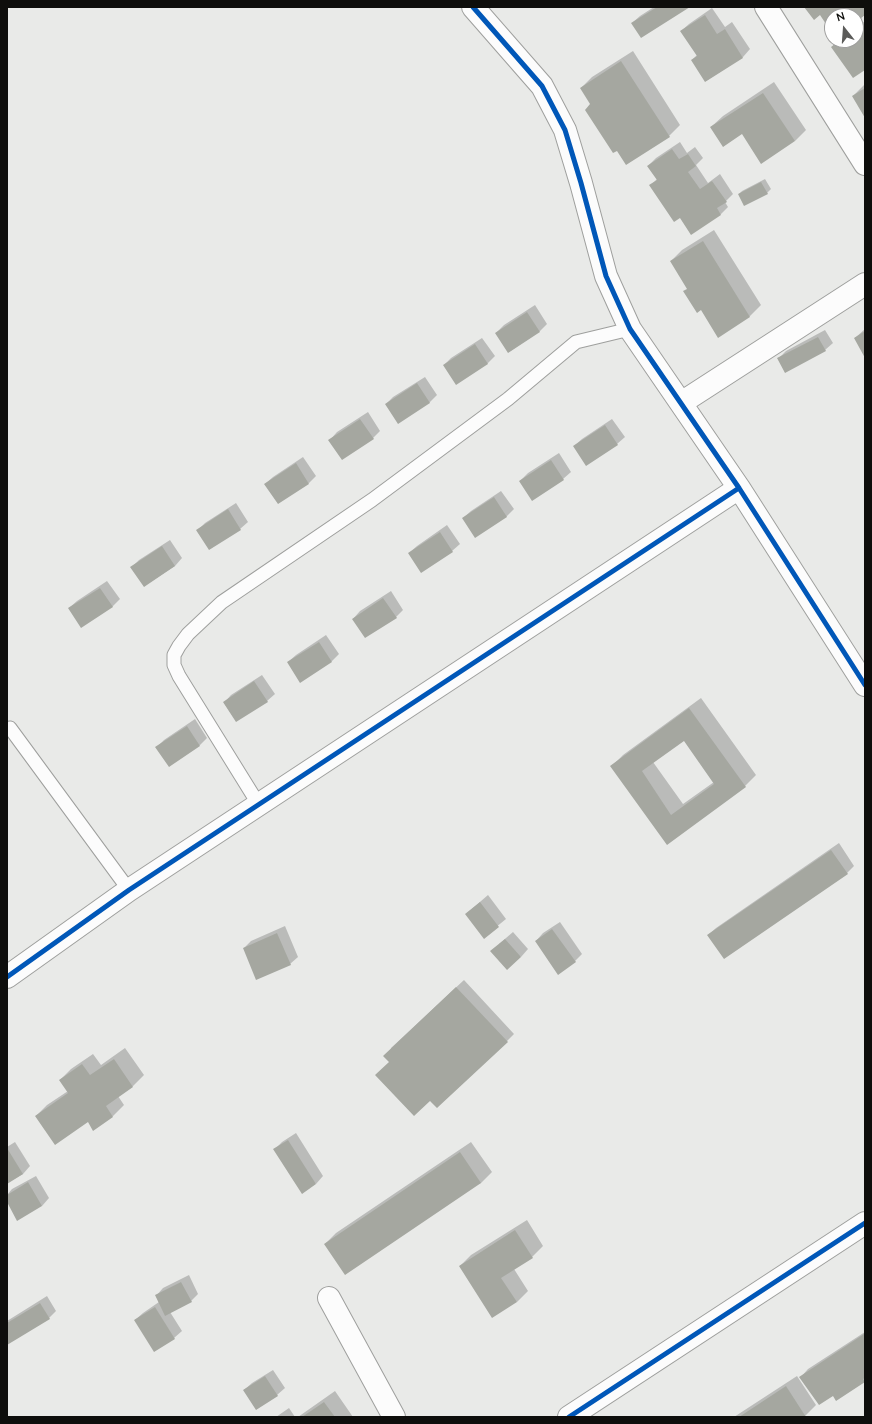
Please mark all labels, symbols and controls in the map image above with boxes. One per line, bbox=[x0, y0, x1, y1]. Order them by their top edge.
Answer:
north arrow bbox=[824, 8, 864, 48]
text: N bbox=[835, 9, 847, 25]

